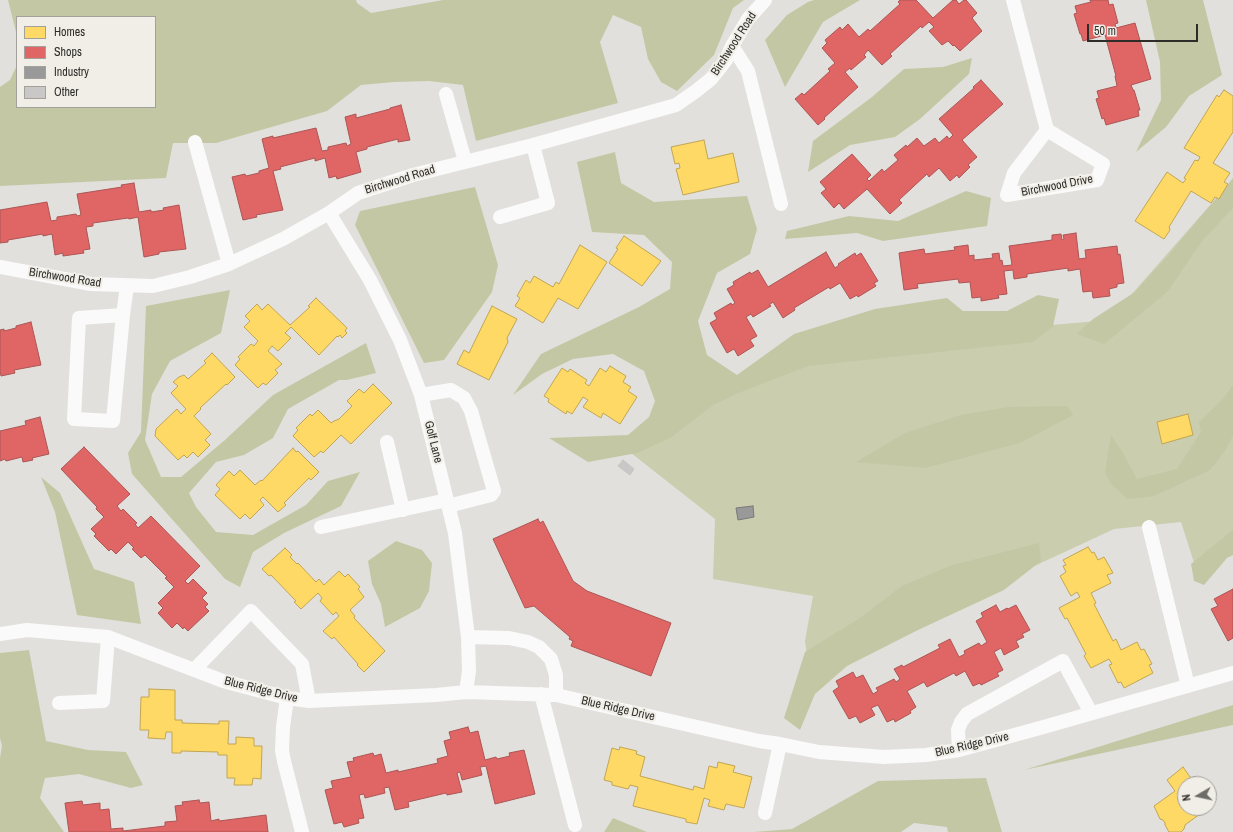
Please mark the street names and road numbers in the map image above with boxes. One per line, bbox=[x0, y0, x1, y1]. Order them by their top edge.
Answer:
street label: Birchwood Road bbox=[708, 10, 760, 78]
street label: Birchwood Road bbox=[363, 162, 437, 198]
street label: Birchwood Drive bbox=[1020, 172, 1094, 200]
street label: Birchwood Road bbox=[28, 265, 102, 291]
street label: Golf Lane bbox=[421, 420, 445, 464]
street label: Blue Ridge Drive bbox=[223, 674, 299, 706]
street label: Blue Ridge Drive bbox=[580, 694, 656, 724]
street label: Blue Ridge Drive bbox=[934, 730, 1010, 760]

